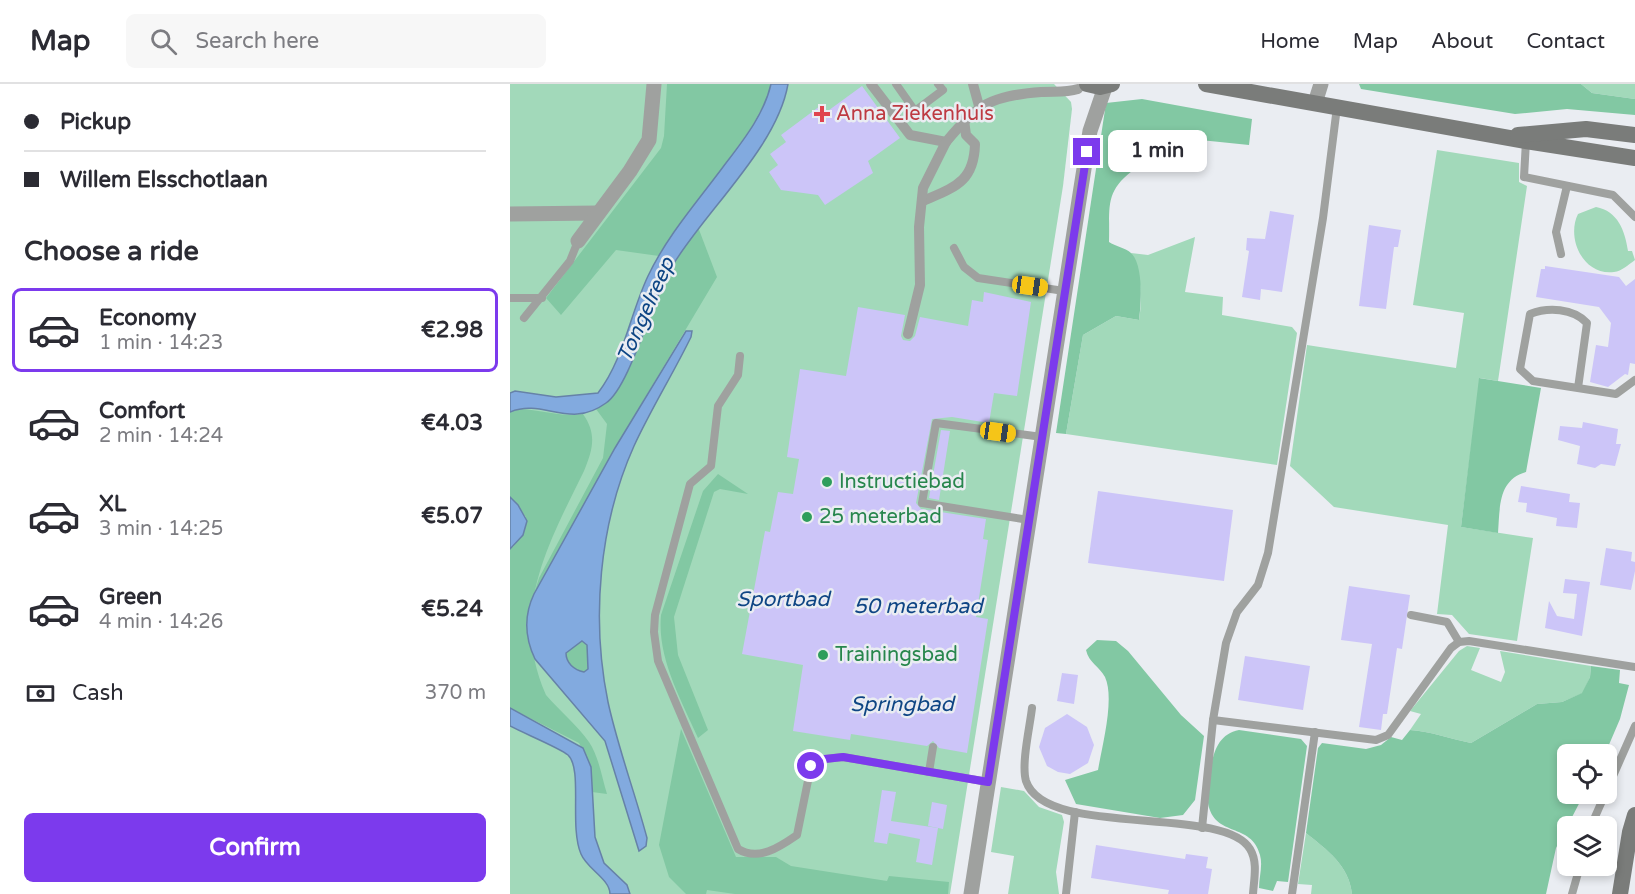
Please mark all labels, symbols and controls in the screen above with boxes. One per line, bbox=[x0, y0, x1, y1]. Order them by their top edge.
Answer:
search box bbox=[126, 14, 546, 68]
text: Map bbox=[30, 24, 90, 58]
icon: search bbox=[147, 25, 180, 58]
text: Search here bbox=[195, 28, 319, 54]
text: Home bbox=[1260, 29, 1320, 54]
text: Map bbox=[1353, 29, 1398, 54]
text: About bbox=[1431, 29, 1493, 54]
text: Contact bbox=[1526, 29, 1605, 54]
place label: Anna Ziekenhuis bbox=[836, 102, 994, 126]
marker: Anna Ziekenhuis bbox=[813, 105, 831, 123]
text: Pickup bbox=[60, 109, 131, 135]
callout: 1 min bbox=[1108, 131, 1207, 173]
route end bbox=[1073, 138, 1100, 165]
text: 1 min bbox=[1131, 139, 1184, 163]
text: Willem Elsschotlaan bbox=[60, 167, 268, 193]
text: Choose a ride bbox=[24, 235, 199, 268]
water label: Tongelreep bbox=[612, 252, 681, 366]
car bbox=[1011, 275, 1049, 297]
icon: car bbox=[27, 303, 81, 357]
text: Economy bbox=[99, 305, 196, 331]
text: €2.98 bbox=[421, 317, 483, 343]
text: 1 min · 14:23 bbox=[99, 331, 223, 355]
icon: car bbox=[27, 396, 81, 450]
text: Comfort bbox=[99, 398, 185, 424]
text: €4.03 bbox=[421, 410, 483, 436]
car bbox=[979, 421, 1017, 443]
text: 2 min · 14:24 bbox=[99, 424, 223, 448]
place label: Instructiebad bbox=[839, 470, 965, 494]
marker: Instructiebad bbox=[820, 475, 834, 489]
icon: car bbox=[27, 489, 81, 543]
text: XL bbox=[99, 491, 126, 517]
text: €5.07 bbox=[421, 503, 483, 529]
place label: 25 meterbad bbox=[819, 505, 942, 529]
marker: 25 meterbad bbox=[800, 510, 814, 524]
text: 3 min · 14:25 bbox=[99, 517, 223, 541]
icon: car bbox=[27, 582, 81, 636]
text: Green bbox=[99, 584, 162, 610]
water label: Sportbad bbox=[736, 587, 832, 612]
water label: 50 meterbad bbox=[853, 594, 985, 619]
text: €5.24 bbox=[421, 596, 483, 622]
text: 4 min · 14:26 bbox=[99, 610, 223, 634]
place label: Trainingsbad bbox=[835, 643, 958, 667]
marker: Trainingsbad bbox=[816, 648, 830, 662]
icon: cash bbox=[24, 677, 57, 710]
text: Cash bbox=[72, 680, 124, 706]
text: 370 m bbox=[425, 681, 486, 705]
water label: Springbad bbox=[850, 692, 957, 717]
map controls bbox=[1557, 744, 1617, 876]
button: locate bbox=[1557, 744, 1617, 804]
route start bbox=[797, 752, 824, 779]
button: Confirm bbox=[24, 813, 486, 882]
button: layers bbox=[1557, 816, 1617, 876]

